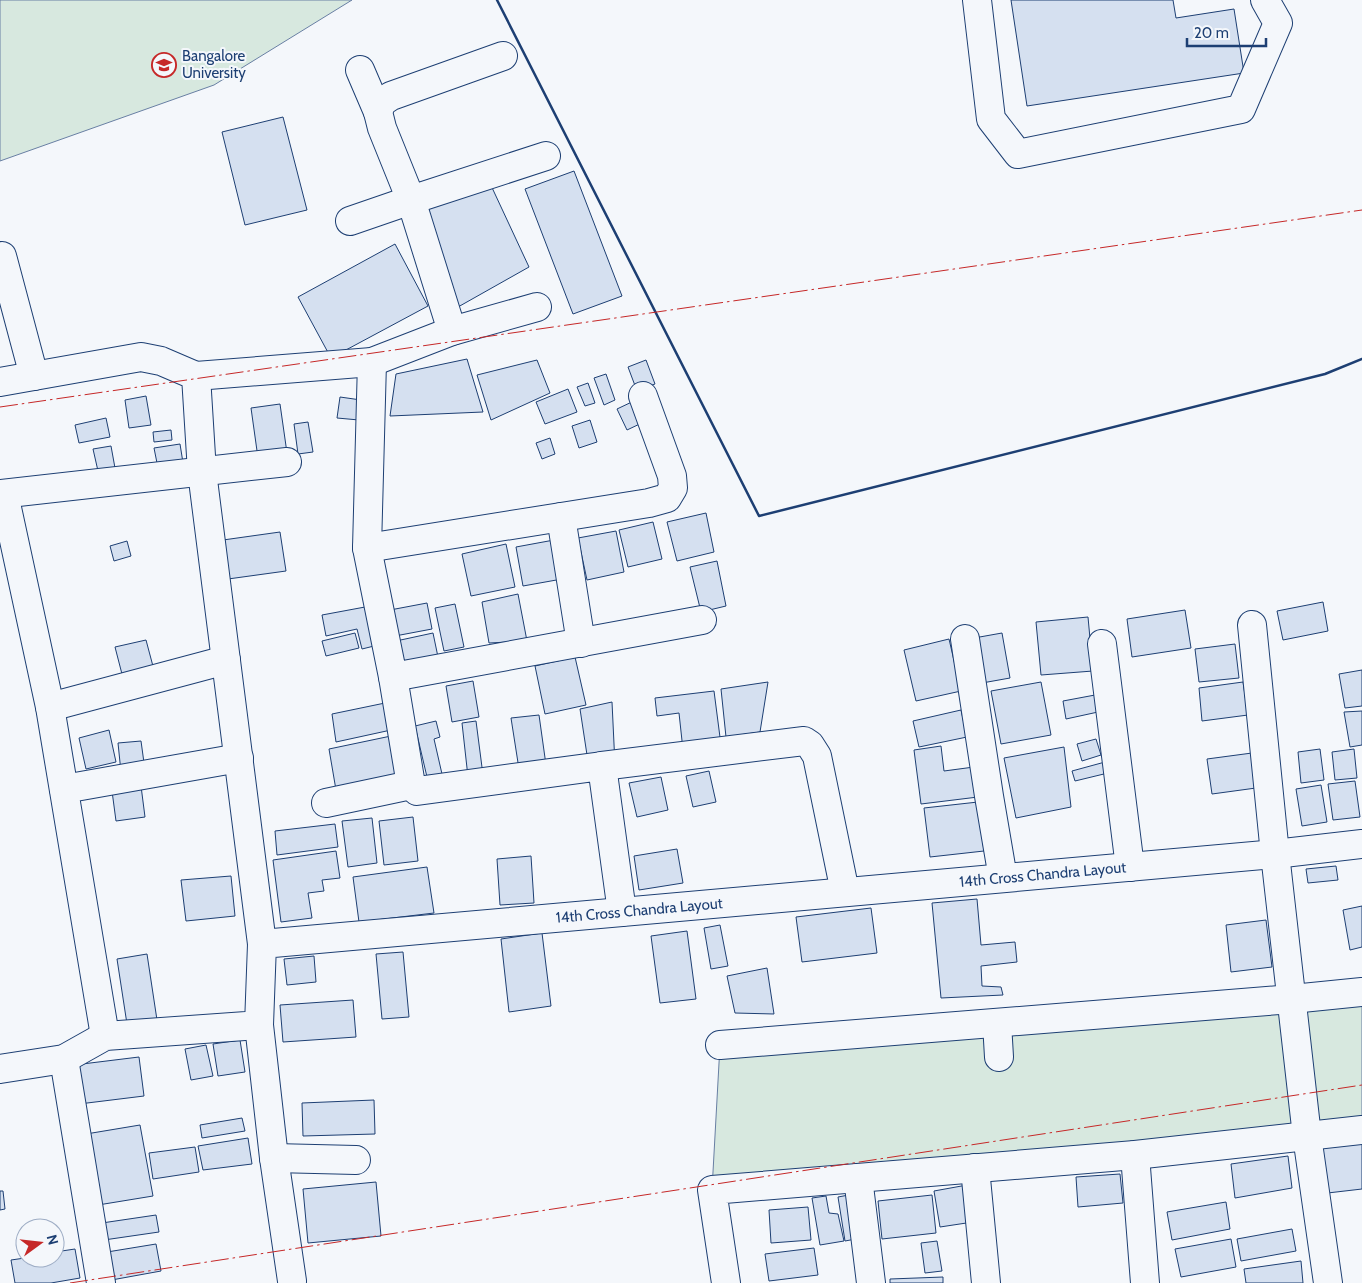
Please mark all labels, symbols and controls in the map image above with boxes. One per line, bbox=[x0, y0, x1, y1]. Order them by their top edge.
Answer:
scale bar bbox=[1187, 15, 1266, 47]
text: 20 m bbox=[1194, 24, 1229, 42]
place label: Bangalore University bbox=[182, 47, 246, 82]
school or university icon: Bangalore University bbox=[151, 52, 177, 78]
street label: 14th Cross Chandra Layout bbox=[958, 858, 1127, 891]
street label: 14th Cross Chandra Layout bbox=[555, 894, 723, 927]
north arrow bbox=[15, 1218, 65, 1268]
text: N bbox=[43, 1233, 63, 1247]

